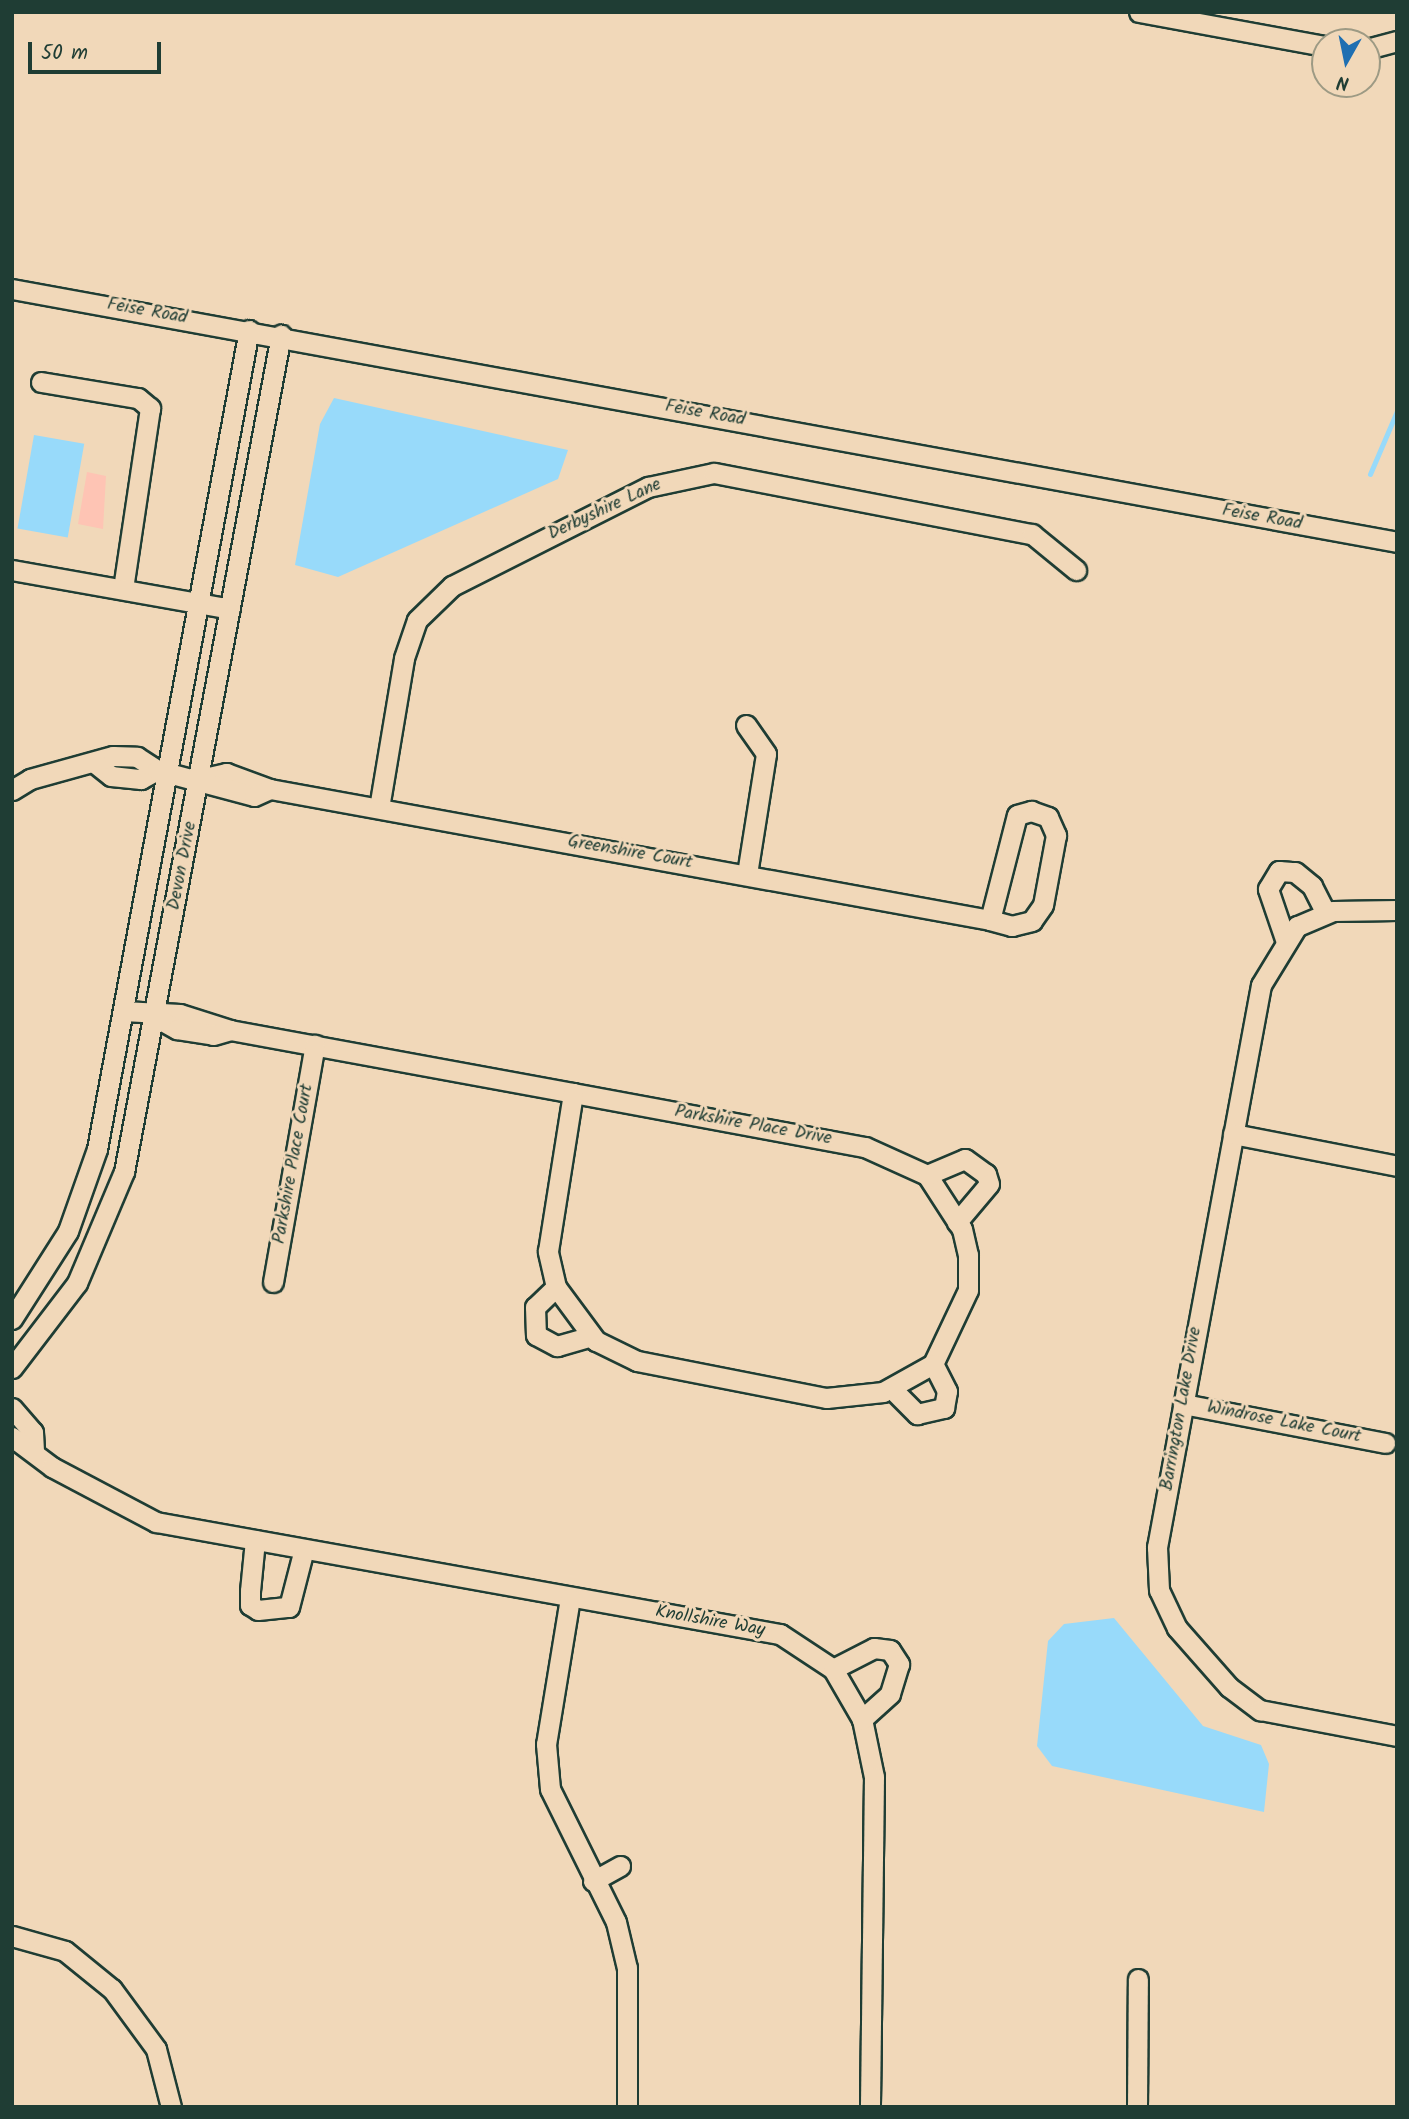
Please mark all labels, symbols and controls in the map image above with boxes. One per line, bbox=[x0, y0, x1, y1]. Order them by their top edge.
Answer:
scale bar bbox=[32, 28, 164, 72]
north arrow bbox=[1311, 28, 1381, 98]
text: 50 m bbox=[41, 37, 88, 70]
text: N bbox=[1335, 66, 1351, 98]
street label: Feise Road bbox=[105, 294, 189, 330]
street label: Feise Road bbox=[663, 396, 747, 432]
street label: Derbyshire Lane bbox=[545, 474, 665, 546]
street label: Feise Road bbox=[1220, 500, 1304, 536]
street label: Devon Drive bbox=[164, 820, 202, 912]
street label: Greenshire Court bbox=[566, 831, 694, 875]
street label: Parkshire Place Court bbox=[269, 1082, 319, 1246]
street label: Parkshire Place Drive bbox=[673, 1102, 833, 1150]
street label: Barrington Lake Drive bbox=[1157, 1326, 1207, 1492]
street label: Windrose Lake Court bbox=[1205, 1397, 1363, 1449]
street label: Knollshire Way bbox=[653, 1602, 767, 1642]

